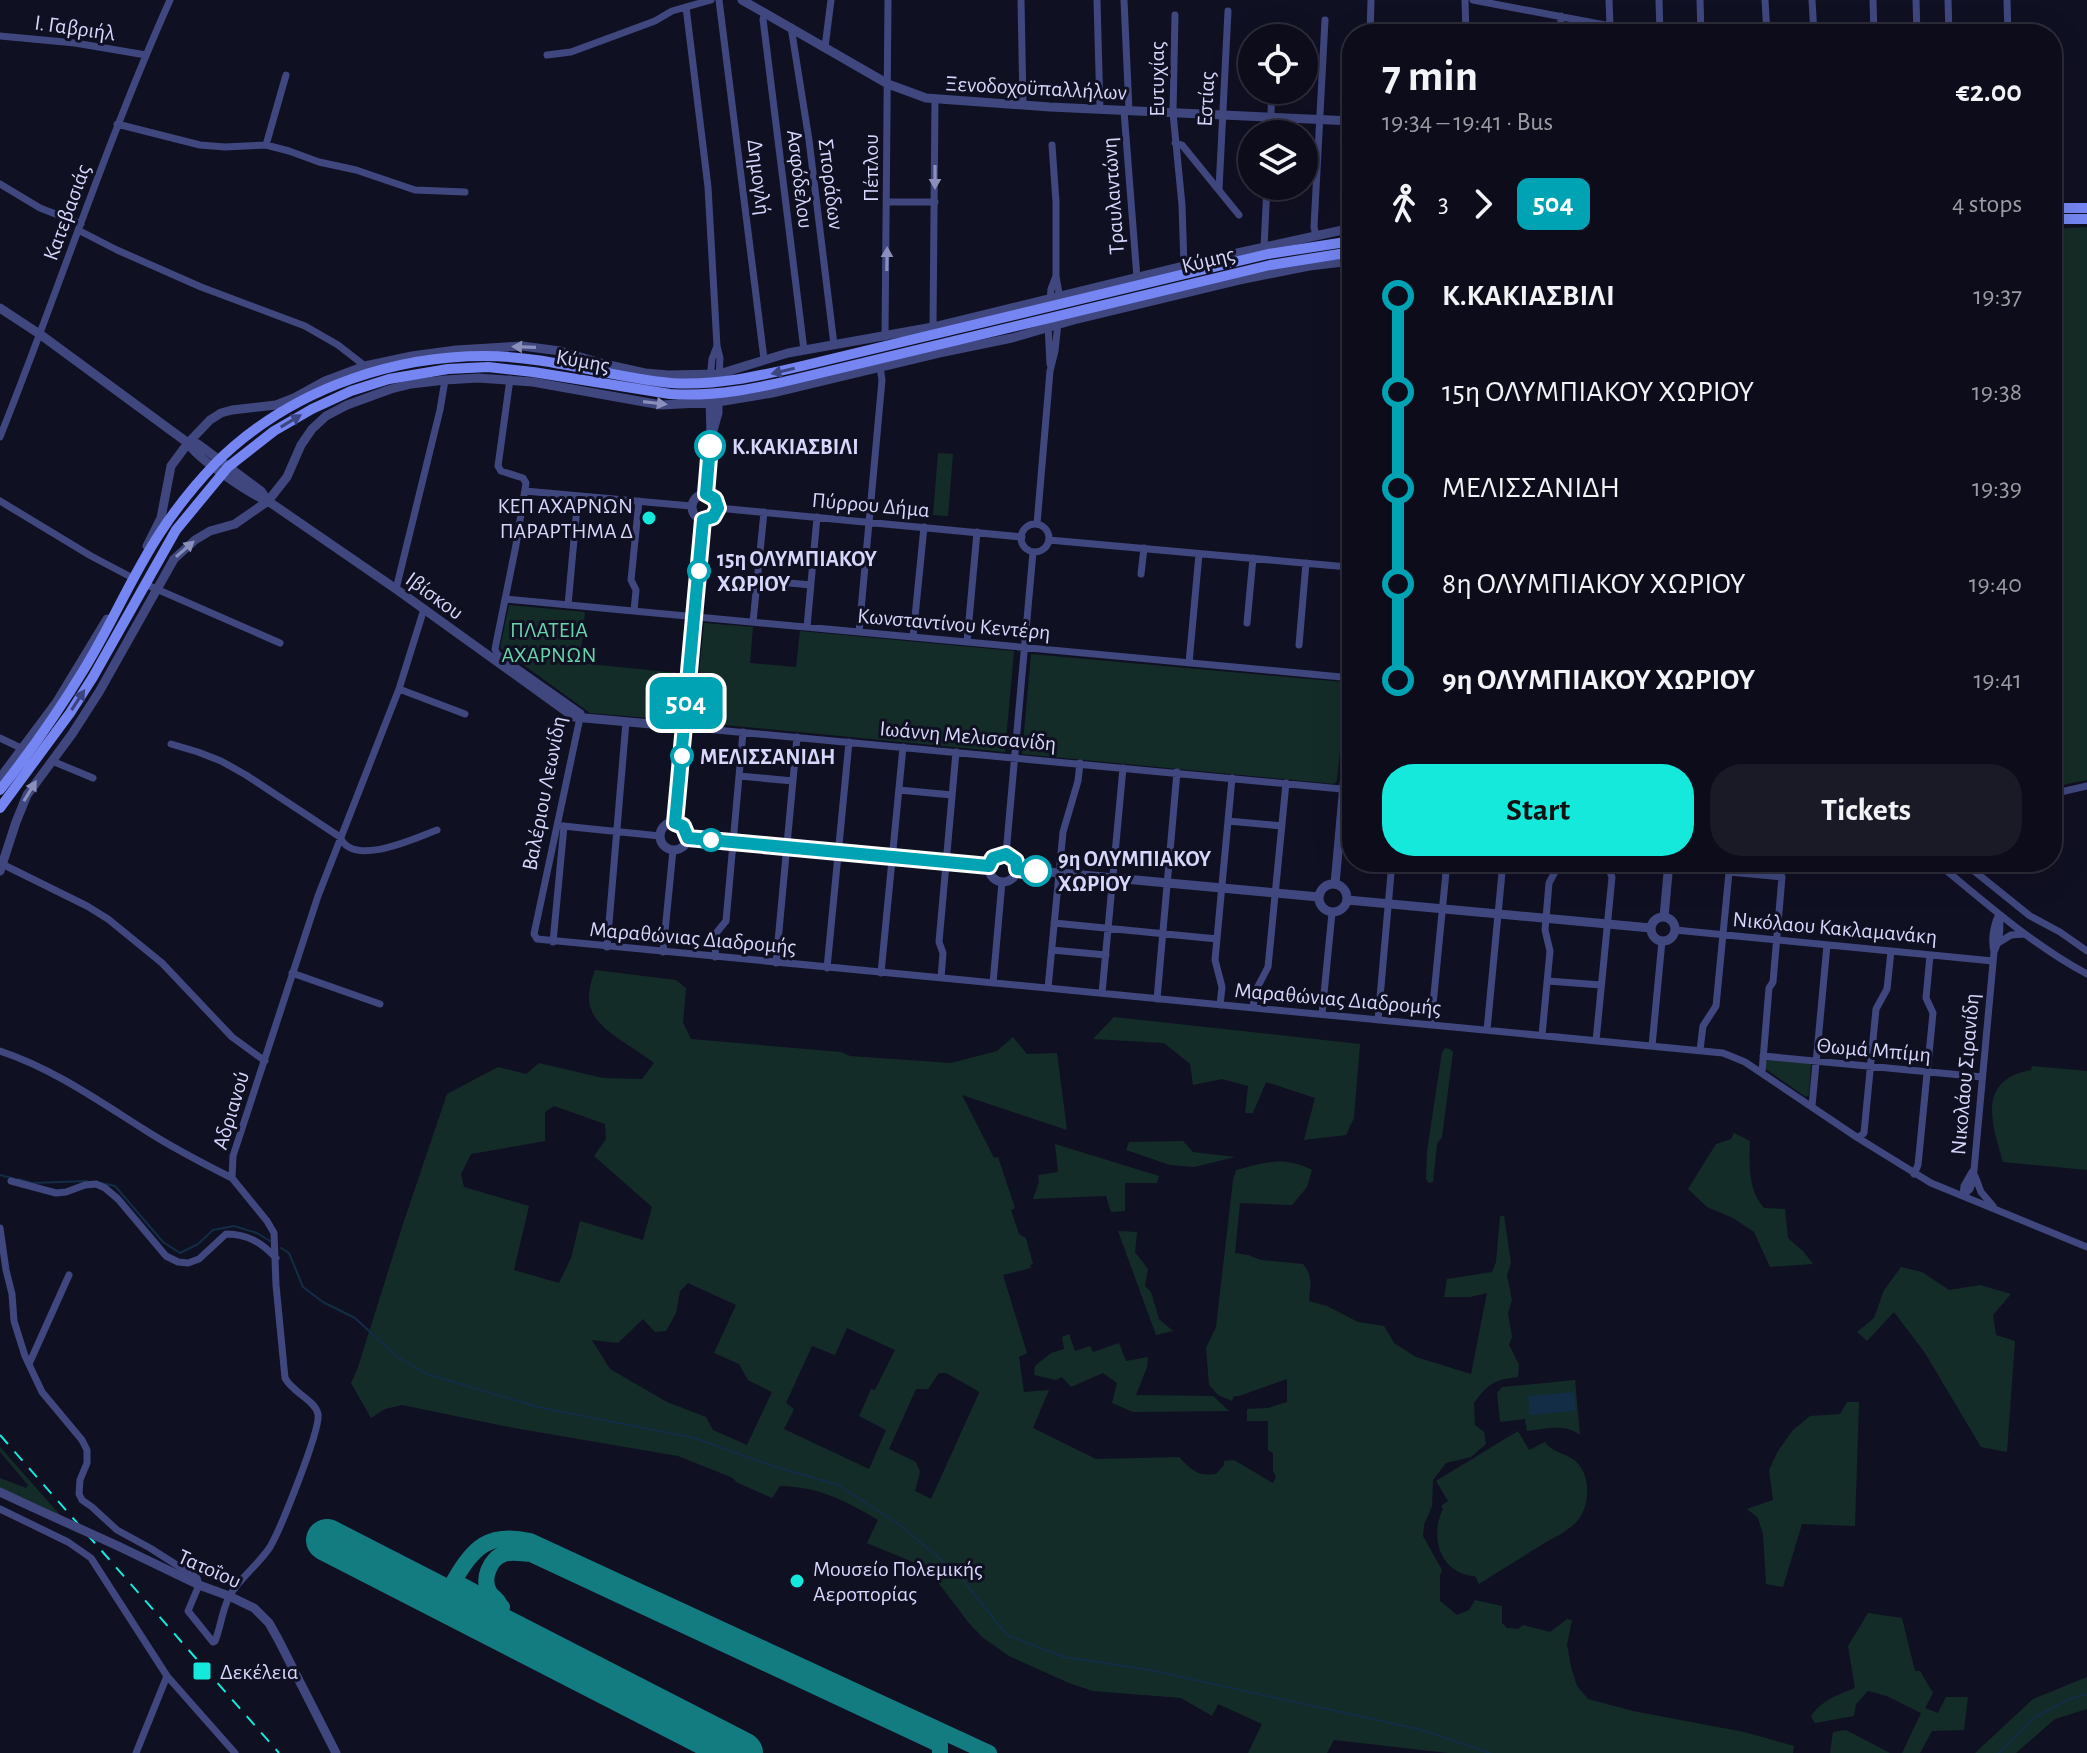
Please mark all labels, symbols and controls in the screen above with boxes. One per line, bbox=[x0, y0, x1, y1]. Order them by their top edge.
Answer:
street label: Ι. Γαβριήλ bbox=[33, 11, 117, 45]
map controls bbox=[1238, 24, 1318, 200]
button: locate bbox=[1238, 24, 1318, 104]
street label: Ευτυχίας bbox=[1146, 41, 1168, 117]
text: 7 min bbox=[1382, 55, 1478, 99]
street label: Εστίας bbox=[1194, 71, 1218, 127]
street label: Ξενοδοχοϋπαλλήλων bbox=[945, 72, 1127, 104]
text: €2.00 bbox=[1956, 77, 2022, 107]
text: 19:34 – 19:41 · Bus bbox=[1382, 109, 1553, 135]
button: layers bbox=[1238, 120, 1318, 200]
street label: Ασφόδελου bbox=[783, 128, 817, 230]
street label: Πέπλου bbox=[860, 134, 882, 202]
street label: Σποράδων bbox=[815, 137, 847, 231]
street label: Τραυλαντώνη bbox=[1098, 137, 1128, 255]
street label: Δημογλή bbox=[743, 138, 775, 216]
street label: Κατεβασιάς bbox=[39, 161, 95, 263]
one-way arrow bbox=[929, 165, 941, 190]
icon: walk bbox=[1382, 182, 1426, 226]
icon: forward bbox=[1461, 182, 1505, 226]
text: 504 bbox=[1533, 190, 1574, 218]
text: 3 bbox=[1438, 191, 1449, 217]
text: 4 stops bbox=[1952, 191, 2022, 217]
street label: Κύμης bbox=[1179, 243, 1237, 277]
one-way arrow bbox=[880, 246, 893, 271]
text: Κ.ΚΑΚΙΑΣΒΙΛΙ bbox=[1442, 281, 1615, 311]
text: 19:37 bbox=[1973, 283, 2022, 309]
one-way arrow bbox=[511, 341, 536, 353]
street label: Κύμης bbox=[554, 345, 611, 377]
one-way arrow bbox=[771, 365, 796, 378]
text: 15η ΟΛΥΜΠΙΑΚΟΥ ΧΩΡΙΟΥ bbox=[1442, 377, 1754, 407]
text: 19:38 bbox=[1972, 379, 2022, 405]
one-way arrow bbox=[643, 397, 668, 410]
one-way arrow bbox=[280, 414, 302, 428]
marker: Κ.ΚΑΚΙΑΣΒΙΛΙ bbox=[695, 431, 725, 461]
place label: Κ.ΚΑΚΙΑΣΒΙΛΙ bbox=[732, 436, 859, 458]
text: ΜΕΛΙΣΣΑΝΙΔΗ bbox=[1442, 473, 1620, 503]
text: 19:39 bbox=[1972, 475, 2022, 501]
street label: Πύρρου Δήμα bbox=[811, 489, 931, 521]
place label: ΚΕΠ ΑΧΑΡΝΩΝ ΠΑΡΑΡΤΗΜΑ Δ bbox=[498, 495, 633, 542]
marker: ΚΕΠ ΑΧΑΡΝΩΝ ΠΑΡΑΡΤΗΜΑ Δ bbox=[640, 509, 658, 527]
one-way arrow bbox=[174, 541, 194, 558]
place label: 15η ΟΛΥΜΠΙΑΚΟΥ ΧΩΡΙΟΥ bbox=[717, 548, 878, 595]
marker: 15η ΟΛΥΜΠΙΑΚΟΥ ΧΩΡΙΟΥ bbox=[688, 560, 710, 582]
street label: Ιβίσκου bbox=[402, 568, 467, 624]
text: 8η ΟΛΥΜΠΙΑΚΟΥ ΧΩΡΙΟΥ bbox=[1442, 569, 1746, 599]
text: 19:40 bbox=[1969, 571, 2022, 597]
street label: Κωνσταντίνου Κεντέρη bbox=[856, 605, 1051, 643]
park label: ΠΛΑΤΕΙΑ ΑΧΑΡΝΩΝ bbox=[501, 619, 597, 666]
text: 9η ΟΛΥΜΠΙΑΚΟΥ ΧΩΡΙΟΥ bbox=[1442, 665, 1755, 695]
text: 19:41 bbox=[1973, 667, 2022, 693]
line badge: 504 bbox=[640, 677, 732, 729]
one-way arrow bbox=[71, 689, 85, 711]
text: 504 bbox=[666, 689, 706, 717]
street label: Βαλέριου Λεωνίδη bbox=[518, 714, 570, 872]
street label: Ιωάννη Μελισσανίδη bbox=[879, 717, 1057, 755]
marker: ΜΕΛΙΣΣΑΝΙΔΗ bbox=[671, 745, 693, 767]
place label: ΜΕΛΙΣΣΑΝΙΔΗ bbox=[700, 746, 835, 768]
button: Start bbox=[1382, 764, 1694, 856]
button: Tickets bbox=[1710, 764, 2022, 856]
one-way arrow bbox=[23, 780, 37, 802]
unlabelled marker bbox=[700, 829, 722, 851]
place label: 9η ΟΛΥΜΠΙΑΚΟΥ ΧΩΡΙΟΥ bbox=[1058, 848, 1212, 895]
marker: 9η ΟΛΥΜΠΙΑΚΟΥ ΧΩΡΙΟΥ bbox=[1021, 856, 1051, 886]
street label: Νικόλαου Κακλαμανάκη bbox=[1732, 908, 1938, 948]
street label: Μαραθώνιας Διαδρομής bbox=[589, 918, 797, 958]
street label: Μαραθώνιας Διαδρομής bbox=[1234, 979, 1442, 1019]
street label: Νικολάου Σιρανίδη bbox=[1947, 992, 1983, 1156]
street label: Θωμά Μπίμη bbox=[1816, 1034, 1932, 1066]
street label: Αδριανού bbox=[209, 1069, 253, 1152]
street label: Τατοΐου bbox=[175, 1545, 244, 1592]
place label: Μουσείο Πολεμικής Αεροπορίας bbox=[813, 1558, 983, 1605]
marker: Μουσείο Πολεμικής Αεροπορίας bbox=[788, 1572, 806, 1590]
marker: Δεκέλεια bbox=[191, 1660, 213, 1682]
place label: Δεκέλεια bbox=[220, 1661, 299, 1683]

